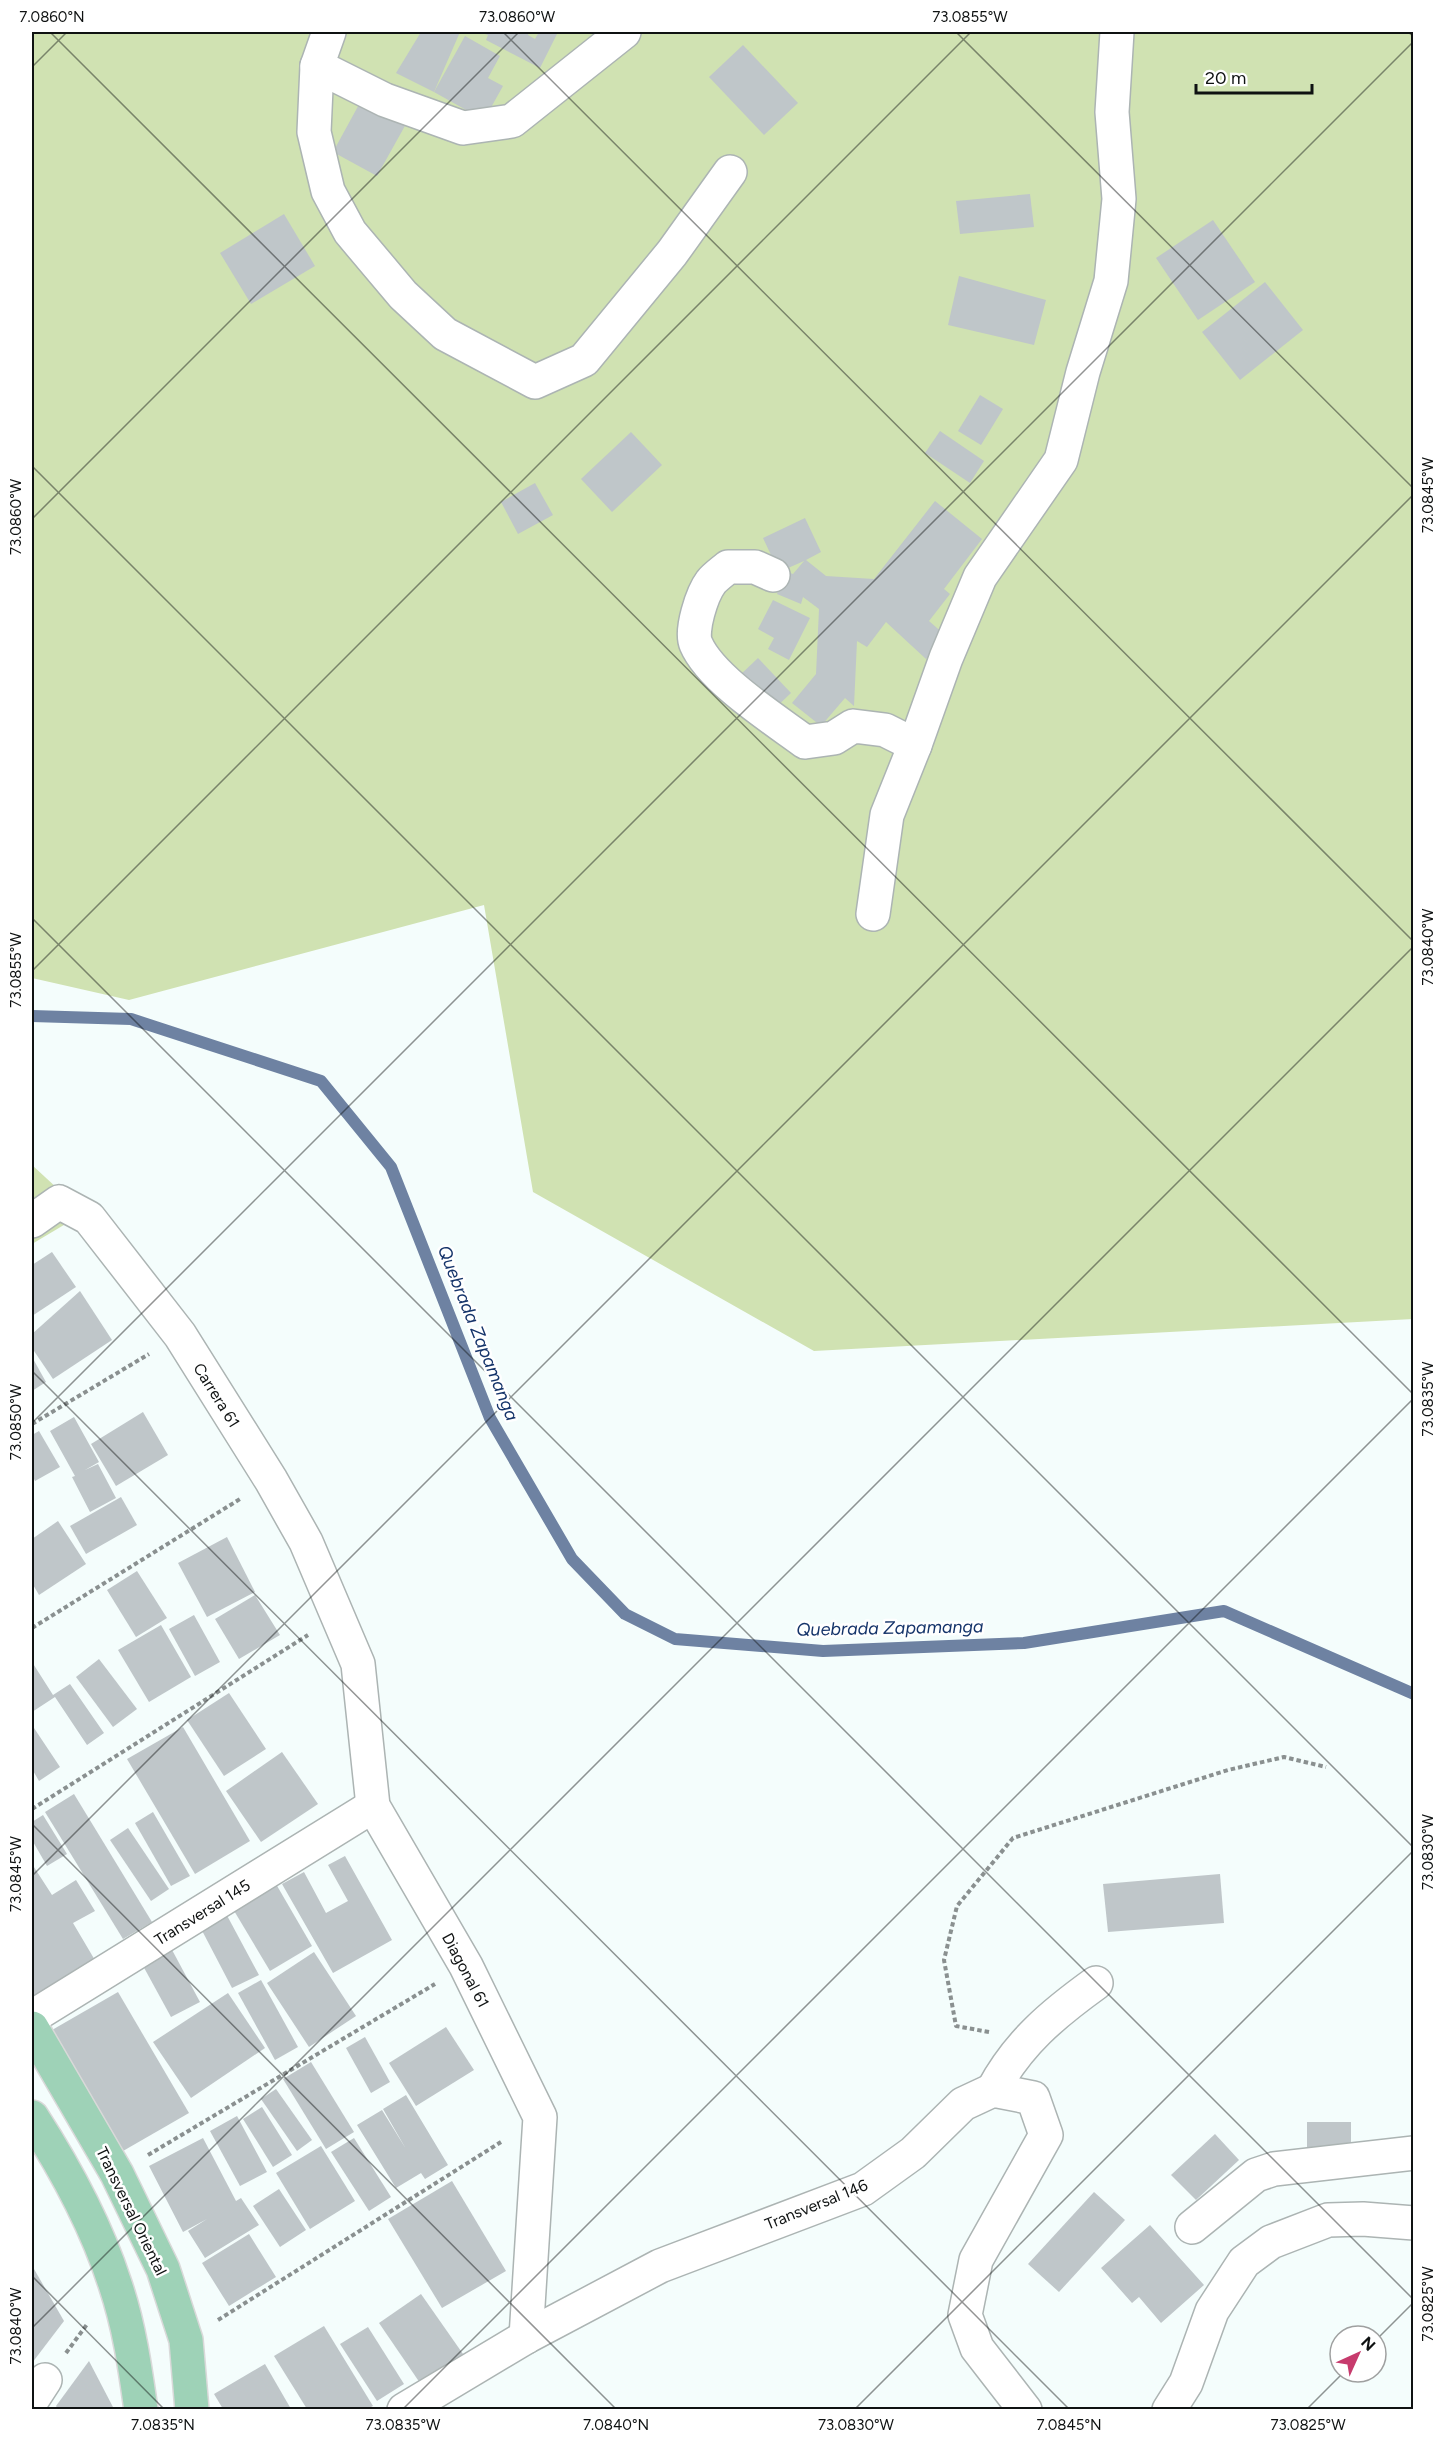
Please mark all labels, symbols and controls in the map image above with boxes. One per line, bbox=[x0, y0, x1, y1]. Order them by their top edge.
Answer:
text: 7.0860°N bbox=[19, 8, 85, 26]
text: 73.0860°W bbox=[479, 8, 556, 26]
text: 73.0855°W bbox=[932, 8, 1008, 26]
scale bar bbox=[1196, 57, 1312, 95]
text: 20 m bbox=[1205, 67, 1246, 89]
text: 73.0845°W bbox=[1419, 456, 1437, 533]
text: 73.0860°W bbox=[7, 478, 25, 555]
text: 73.0840°W bbox=[1419, 908, 1437, 986]
text: 73.0855°W bbox=[7, 932, 25, 1008]
water label: Quebrada Zapamanga bbox=[433, 1242, 523, 1424]
street label: Carrera 61 bbox=[189, 1360, 244, 1431]
text: 73.0835°W bbox=[1419, 1361, 1437, 1436]
text: 73.0850°W bbox=[7, 1383, 25, 1460]
water label: Quebrada Zapamanga bbox=[796, 1615, 984, 1641]
text: 73.0830°W bbox=[1419, 1813, 1437, 1890]
text: 73.0845°W bbox=[7, 1835, 25, 1912]
street label: Transversal 145 bbox=[151, 1875, 254, 1949]
street label: Diagonal 61 bbox=[438, 1930, 493, 2011]
street label: Transversal Oriental bbox=[92, 2144, 171, 2278]
street label: Transversal 146 bbox=[762, 2175, 870, 2234]
text: 73.0825°W bbox=[1419, 2266, 1437, 2342]
text: 73.0840°W bbox=[7, 2287, 25, 2365]
north arrow bbox=[1328, 2324, 1388, 2384]
text: N bbox=[1357, 2333, 1379, 2355]
text: 7.0835°N bbox=[131, 2416, 195, 2434]
text: 73.0835°W bbox=[366, 2416, 441, 2434]
text: 7.0840°N bbox=[583, 2416, 649, 2434]
text: 73.0830°W bbox=[818, 2416, 895, 2434]
text: 7.0845°N bbox=[1036, 2416, 1102, 2434]
text: 73.0825°W bbox=[1270, 2416, 1346, 2434]

